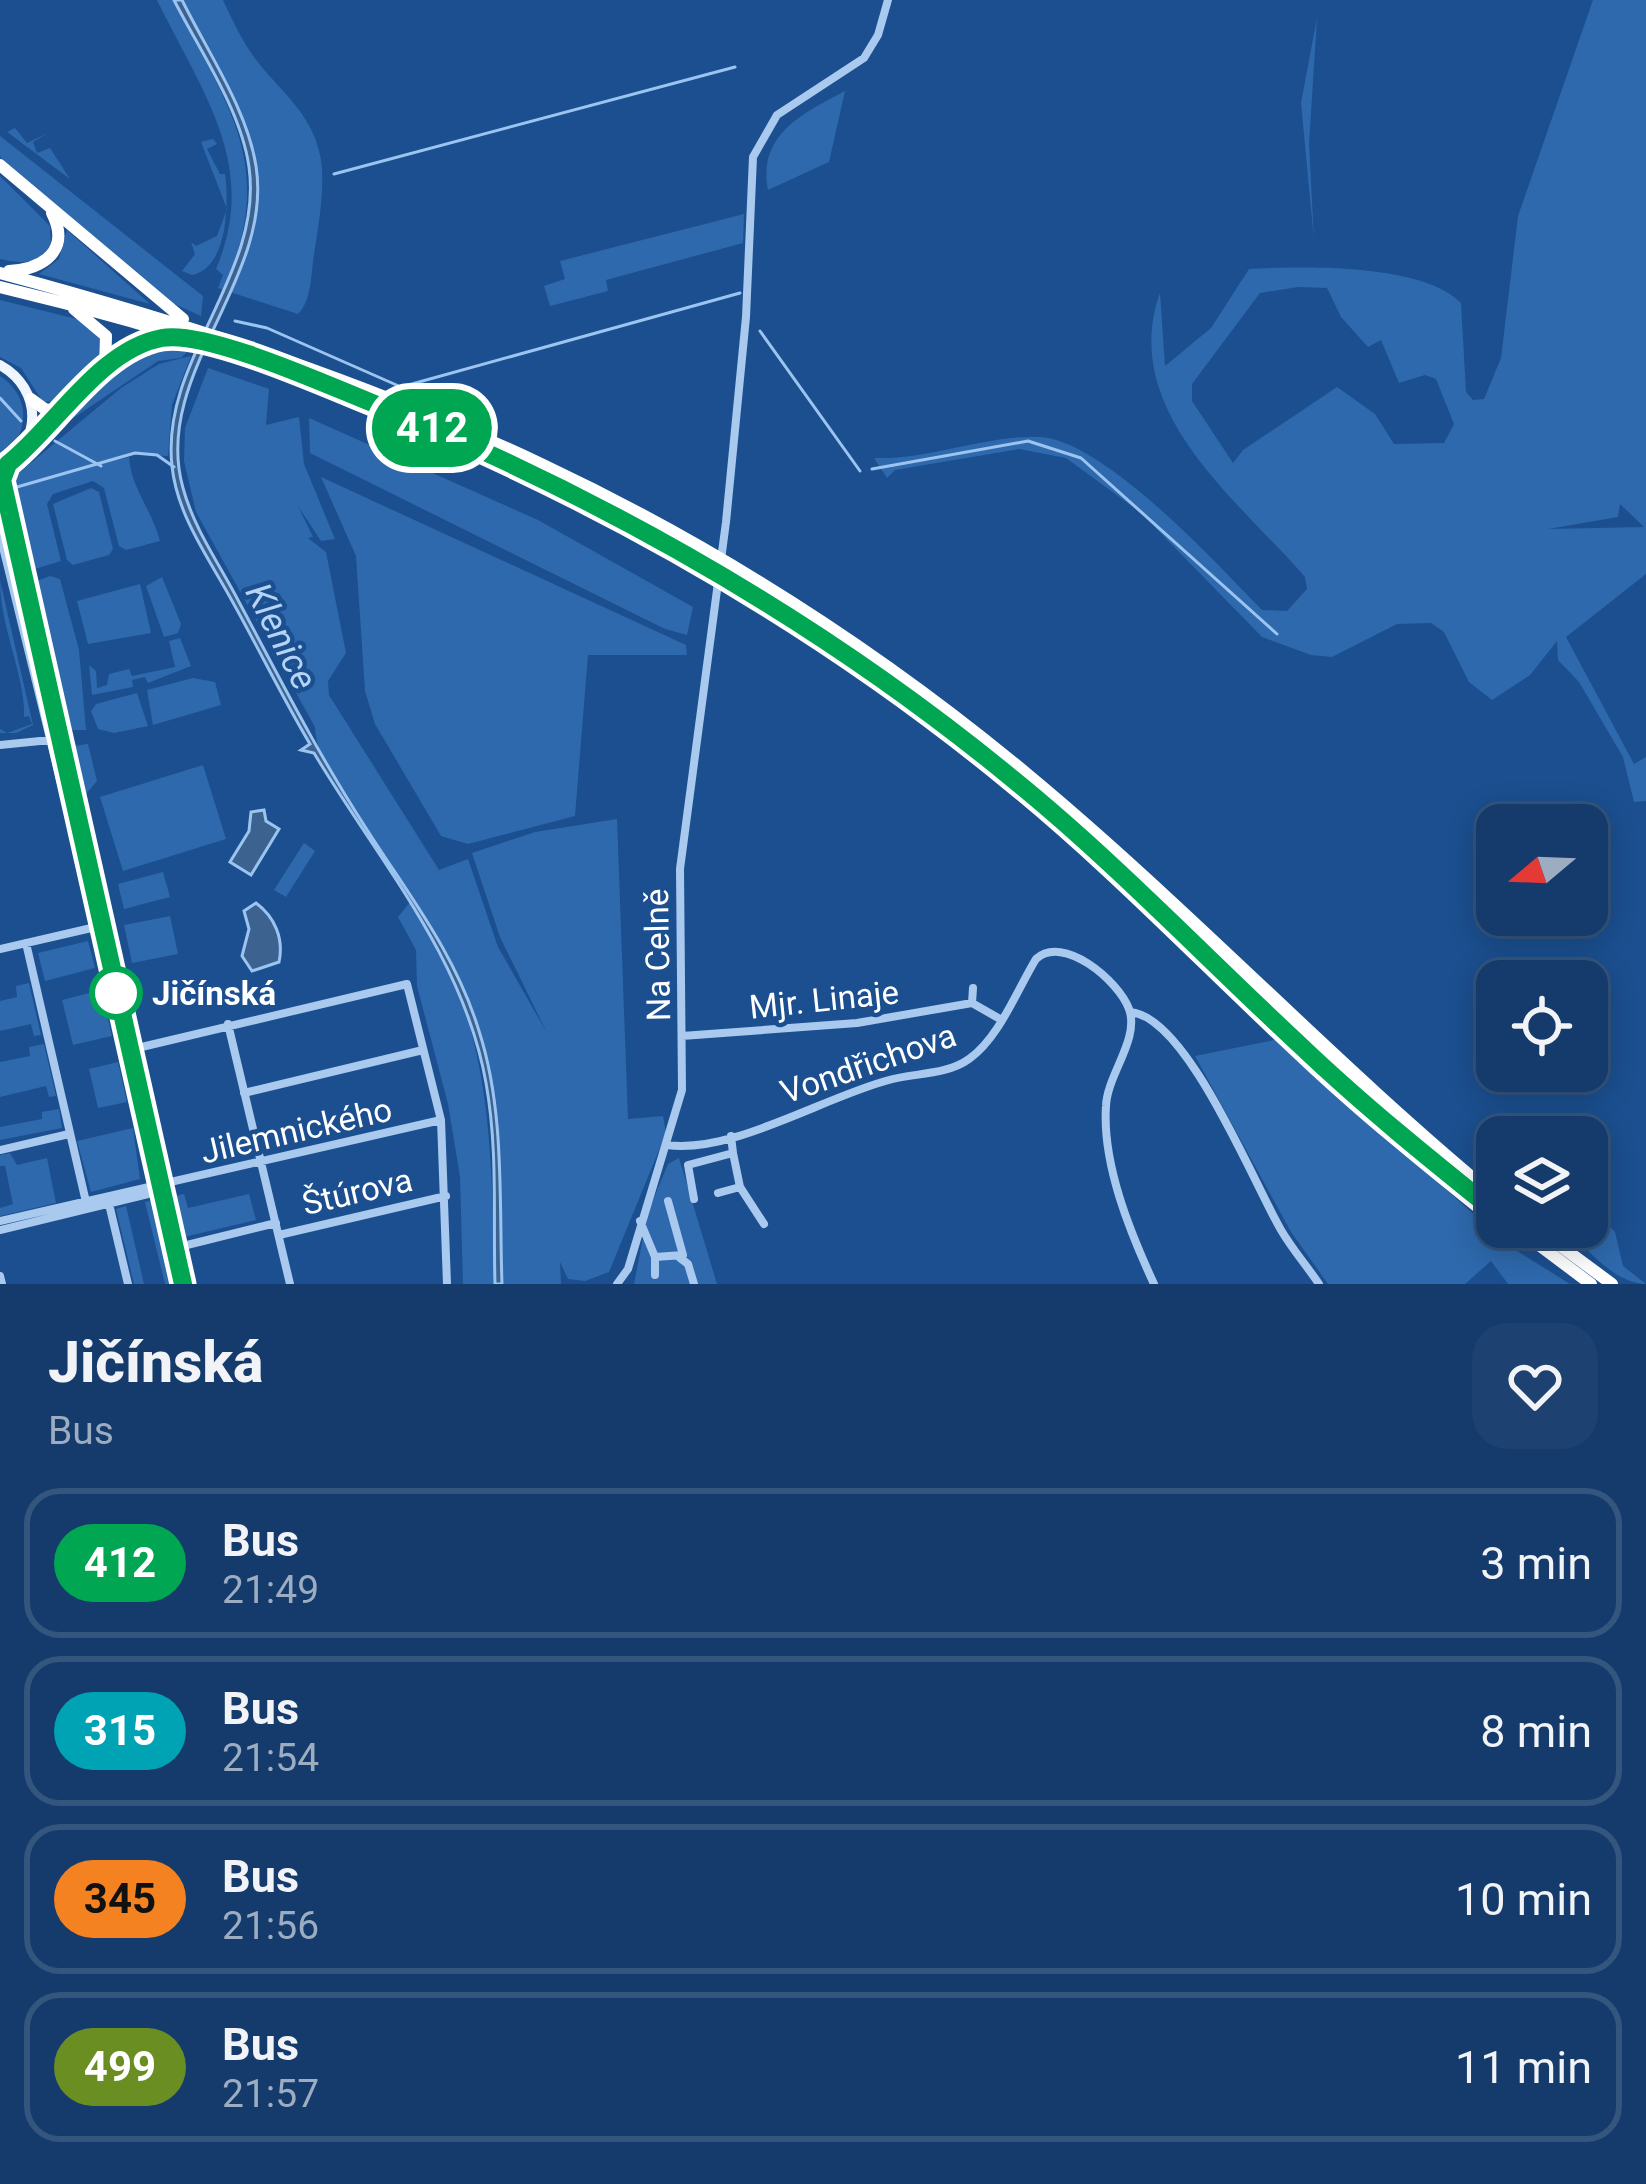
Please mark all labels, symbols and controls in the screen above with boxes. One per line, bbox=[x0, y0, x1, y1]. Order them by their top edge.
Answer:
line badge: 412 bbox=[363, 389, 501, 467]
text: 412 bbox=[396, 403, 468, 452]
water label: Klenice bbox=[237, 576, 326, 697]
north arrow bbox=[1476, 804, 1608, 936]
map controls bbox=[1476, 804, 1608, 1248]
street label: Na Celně bbox=[637, 888, 678, 1022]
button: locate bbox=[1476, 960, 1608, 1092]
marker: Jičínská bbox=[91, 968, 141, 1018]
street label: Mjr. Linaje bbox=[747, 972, 901, 1027]
place label: Jičínská bbox=[152, 974, 276, 1013]
street label: Vondřichova bbox=[775, 1015, 961, 1112]
street label: Jilemnického bbox=[197, 1090, 396, 1171]
button: layers bbox=[1476, 1116, 1608, 1248]
street label: Štúrova bbox=[298, 1160, 416, 1223]
button: heart bbox=[1472, 1323, 1598, 1449]
text: Jičínská bbox=[48, 1329, 263, 1396]
text: Bus bbox=[48, 1408, 114, 1454]
text: Bus bbox=[222, 1514, 299, 1567]
text: 3 min bbox=[1480, 1537, 1592, 1590]
text: 412 bbox=[84, 1538, 156, 1587]
text: 21:49 bbox=[222, 1567, 319, 1613]
text: Bus bbox=[222, 1682, 299, 1735]
text: 8 min bbox=[1480, 1705, 1592, 1758]
text: 315 bbox=[84, 1706, 156, 1755]
text: 21:54 bbox=[222, 1735, 319, 1781]
text: Bus bbox=[222, 1850, 299, 1903]
text: 10 min bbox=[1455, 1873, 1592, 1926]
text: 345 bbox=[84, 1874, 156, 1923]
text: 21:56 bbox=[222, 1903, 319, 1949]
text: Bus bbox=[222, 2018, 299, 2071]
text: 11 min bbox=[1455, 2041, 1592, 2094]
text: 499 bbox=[84, 2042, 156, 2091]
text: 21:57 bbox=[222, 2071, 319, 2117]

